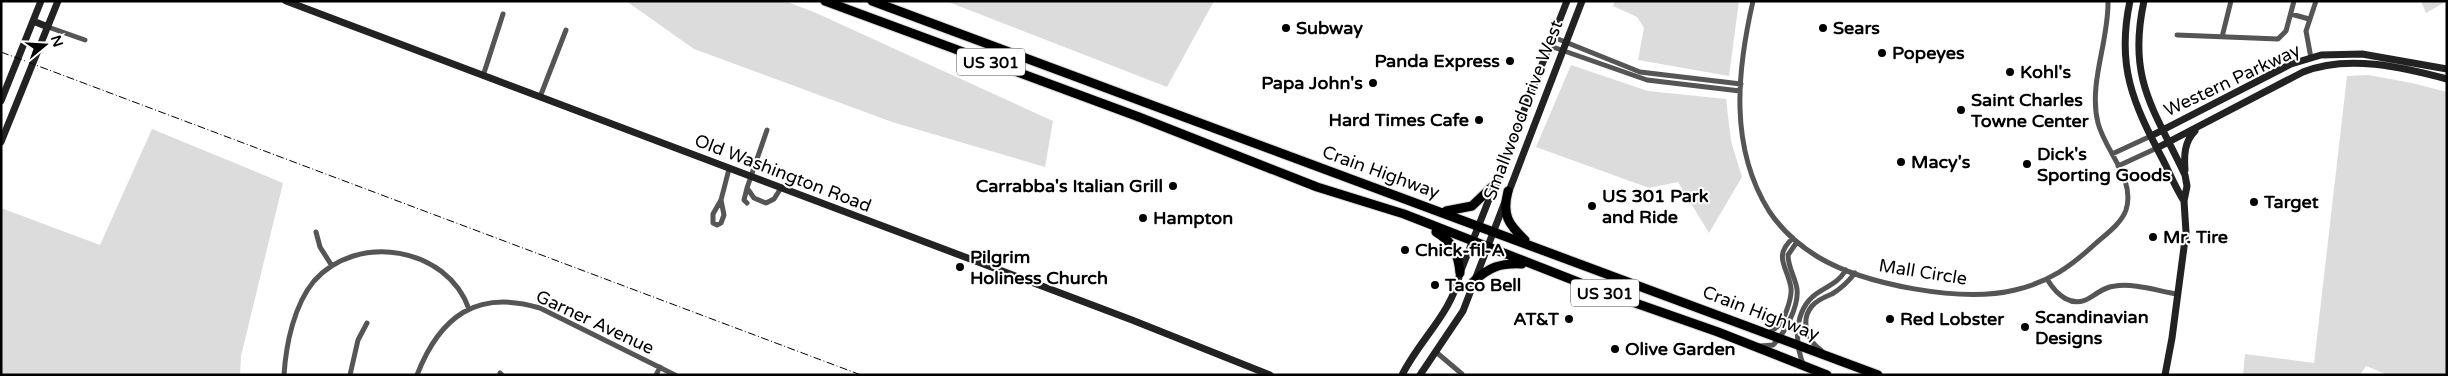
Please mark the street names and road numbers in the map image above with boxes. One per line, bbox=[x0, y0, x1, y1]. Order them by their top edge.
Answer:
street label: Smallwood Drive West bbox=[1479, 17, 1567, 203]
street label: Western Parkway bbox=[2160, 39, 2304, 121]
road number: US 301 bbox=[957, 48, 1025, 76]
street label: Old Washington Road bbox=[692, 129, 874, 217]
street label: Crain Highway bbox=[1319, 141, 1443, 204]
street label: Mall Circle bbox=[1877, 254, 1969, 290]
road number: US 301 bbox=[1571, 280, 1639, 306]
street label: Crain Highway bbox=[1699, 281, 1823, 345]
street label: Garner Avenue bbox=[532, 285, 658, 359]

